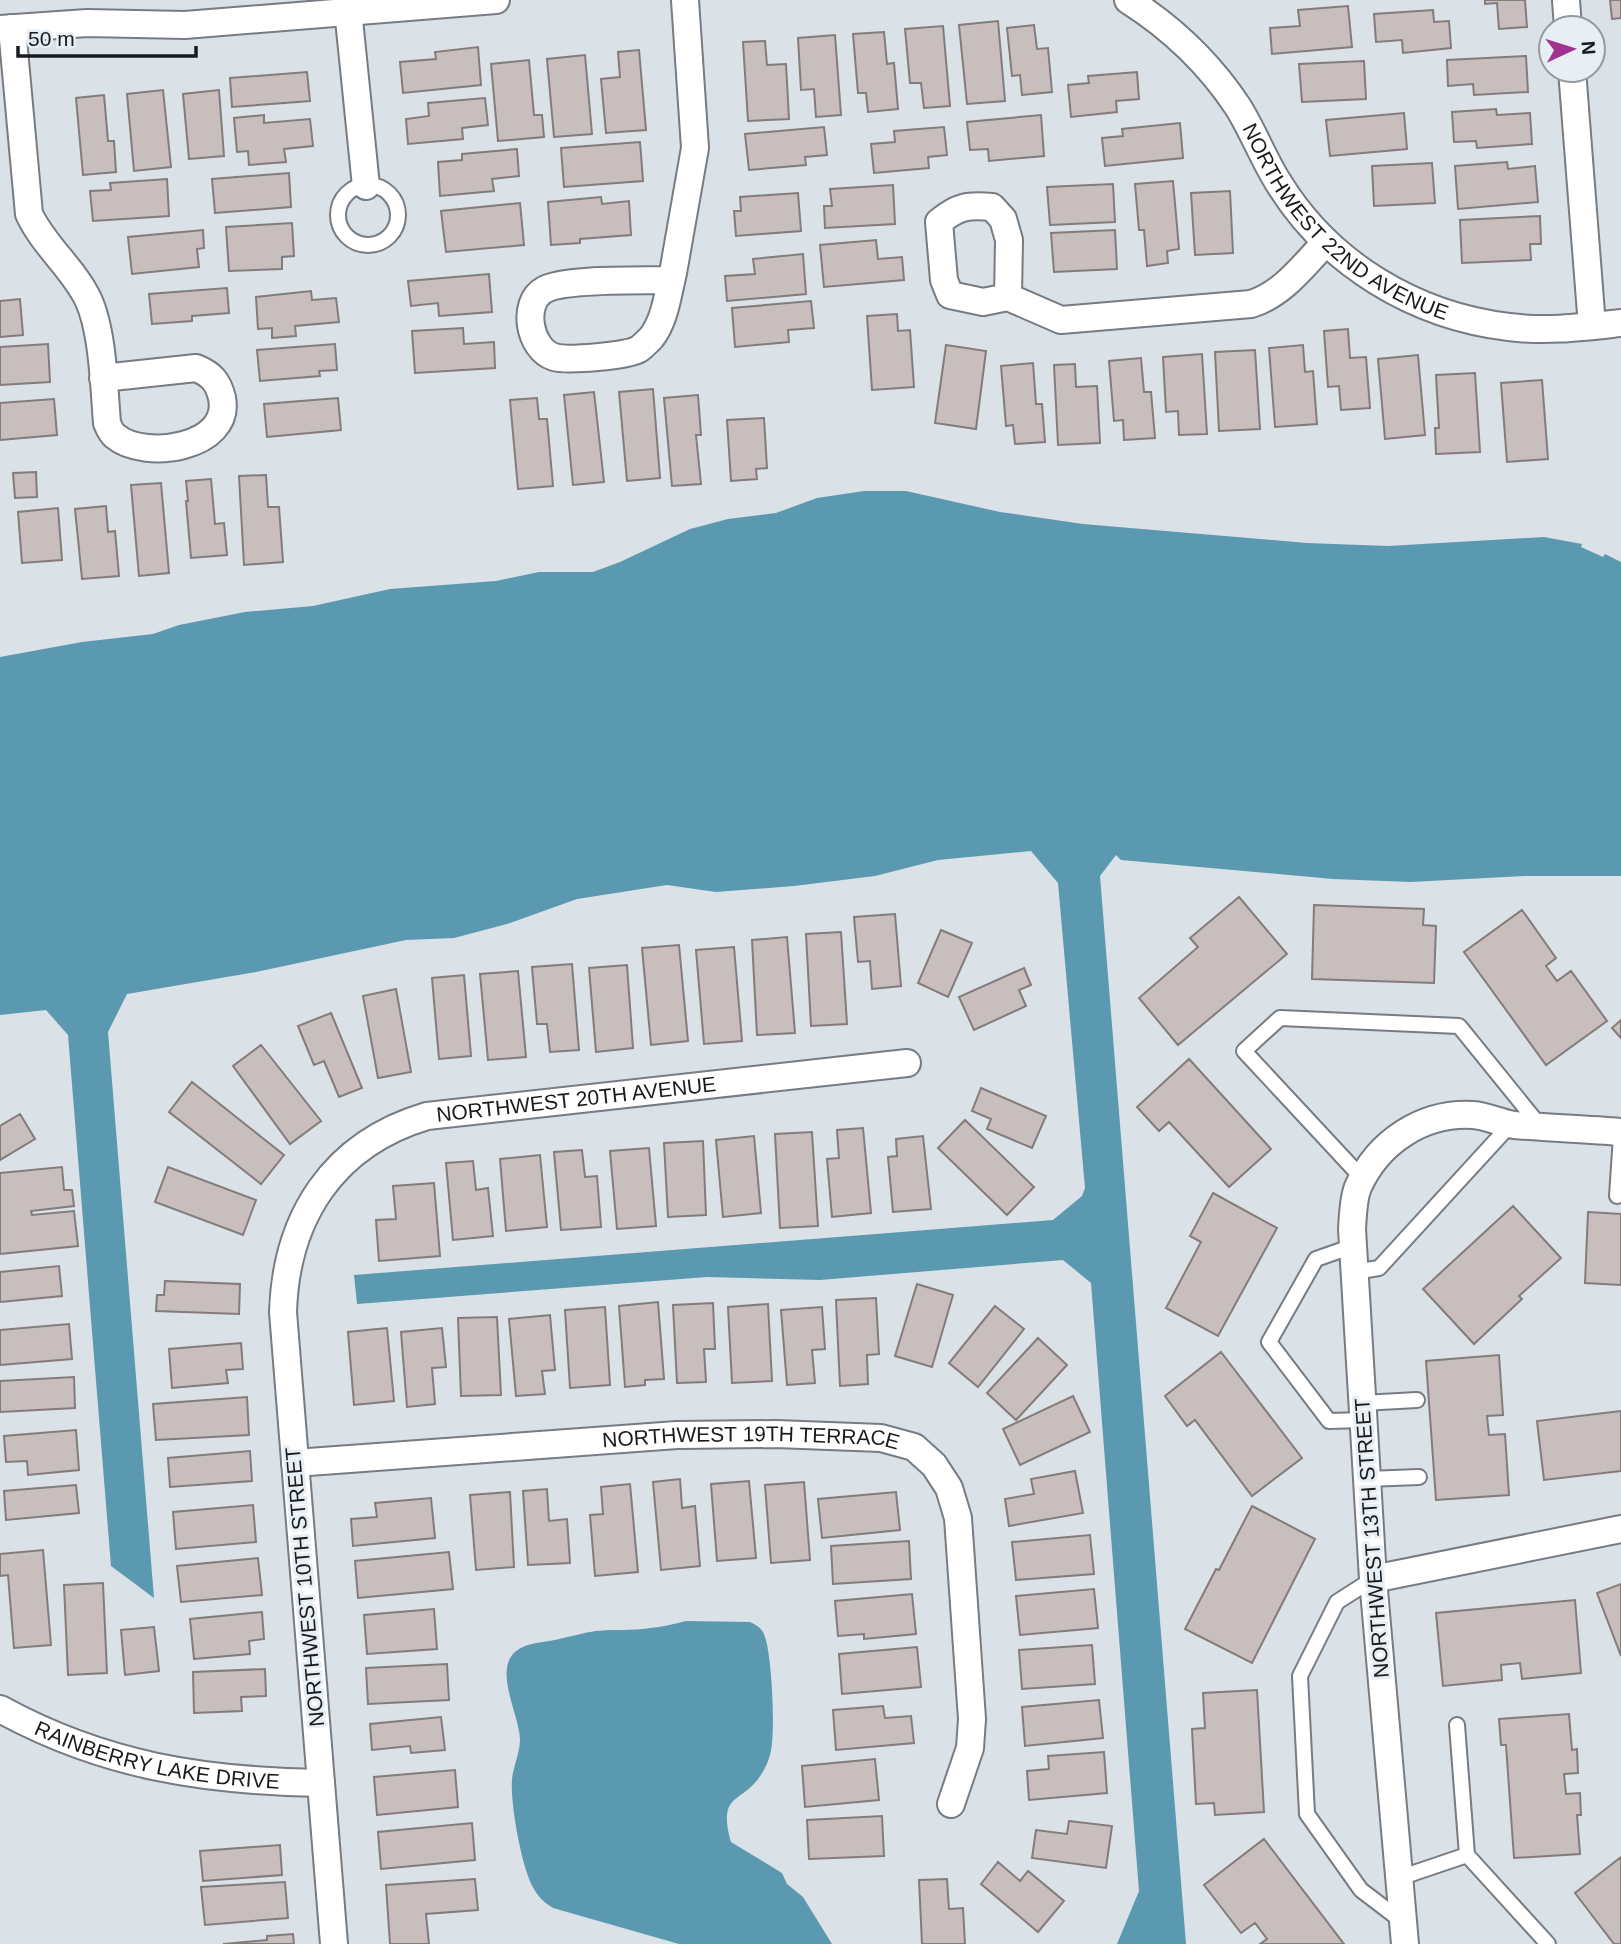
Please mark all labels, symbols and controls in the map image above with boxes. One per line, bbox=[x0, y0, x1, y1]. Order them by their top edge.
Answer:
scale bar bbox=[18, 14, 196, 58]
north arrow bbox=[1537, 14, 1607, 84]
text: 50 m bbox=[28, 27, 75, 50]
text: N bbox=[1578, 40, 1599, 55]
street label: NORTHWEST 22ND AVENUE bbox=[1238, 119, 1451, 324]
street label: NORTHWEST 20TH AVENUE bbox=[435, 1072, 717, 1126]
street label: NORTHWEST 13TH STREET bbox=[1350, 1397, 1393, 1679]
street label: NORTHWEST 19TH TERRACE bbox=[601, 1422, 902, 1454]
street label: NORTHWEST 10TH STREET bbox=[281, 1446, 328, 1728]
street label: RAINBERRY LAKE DRIVE bbox=[31, 1716, 280, 1793]

